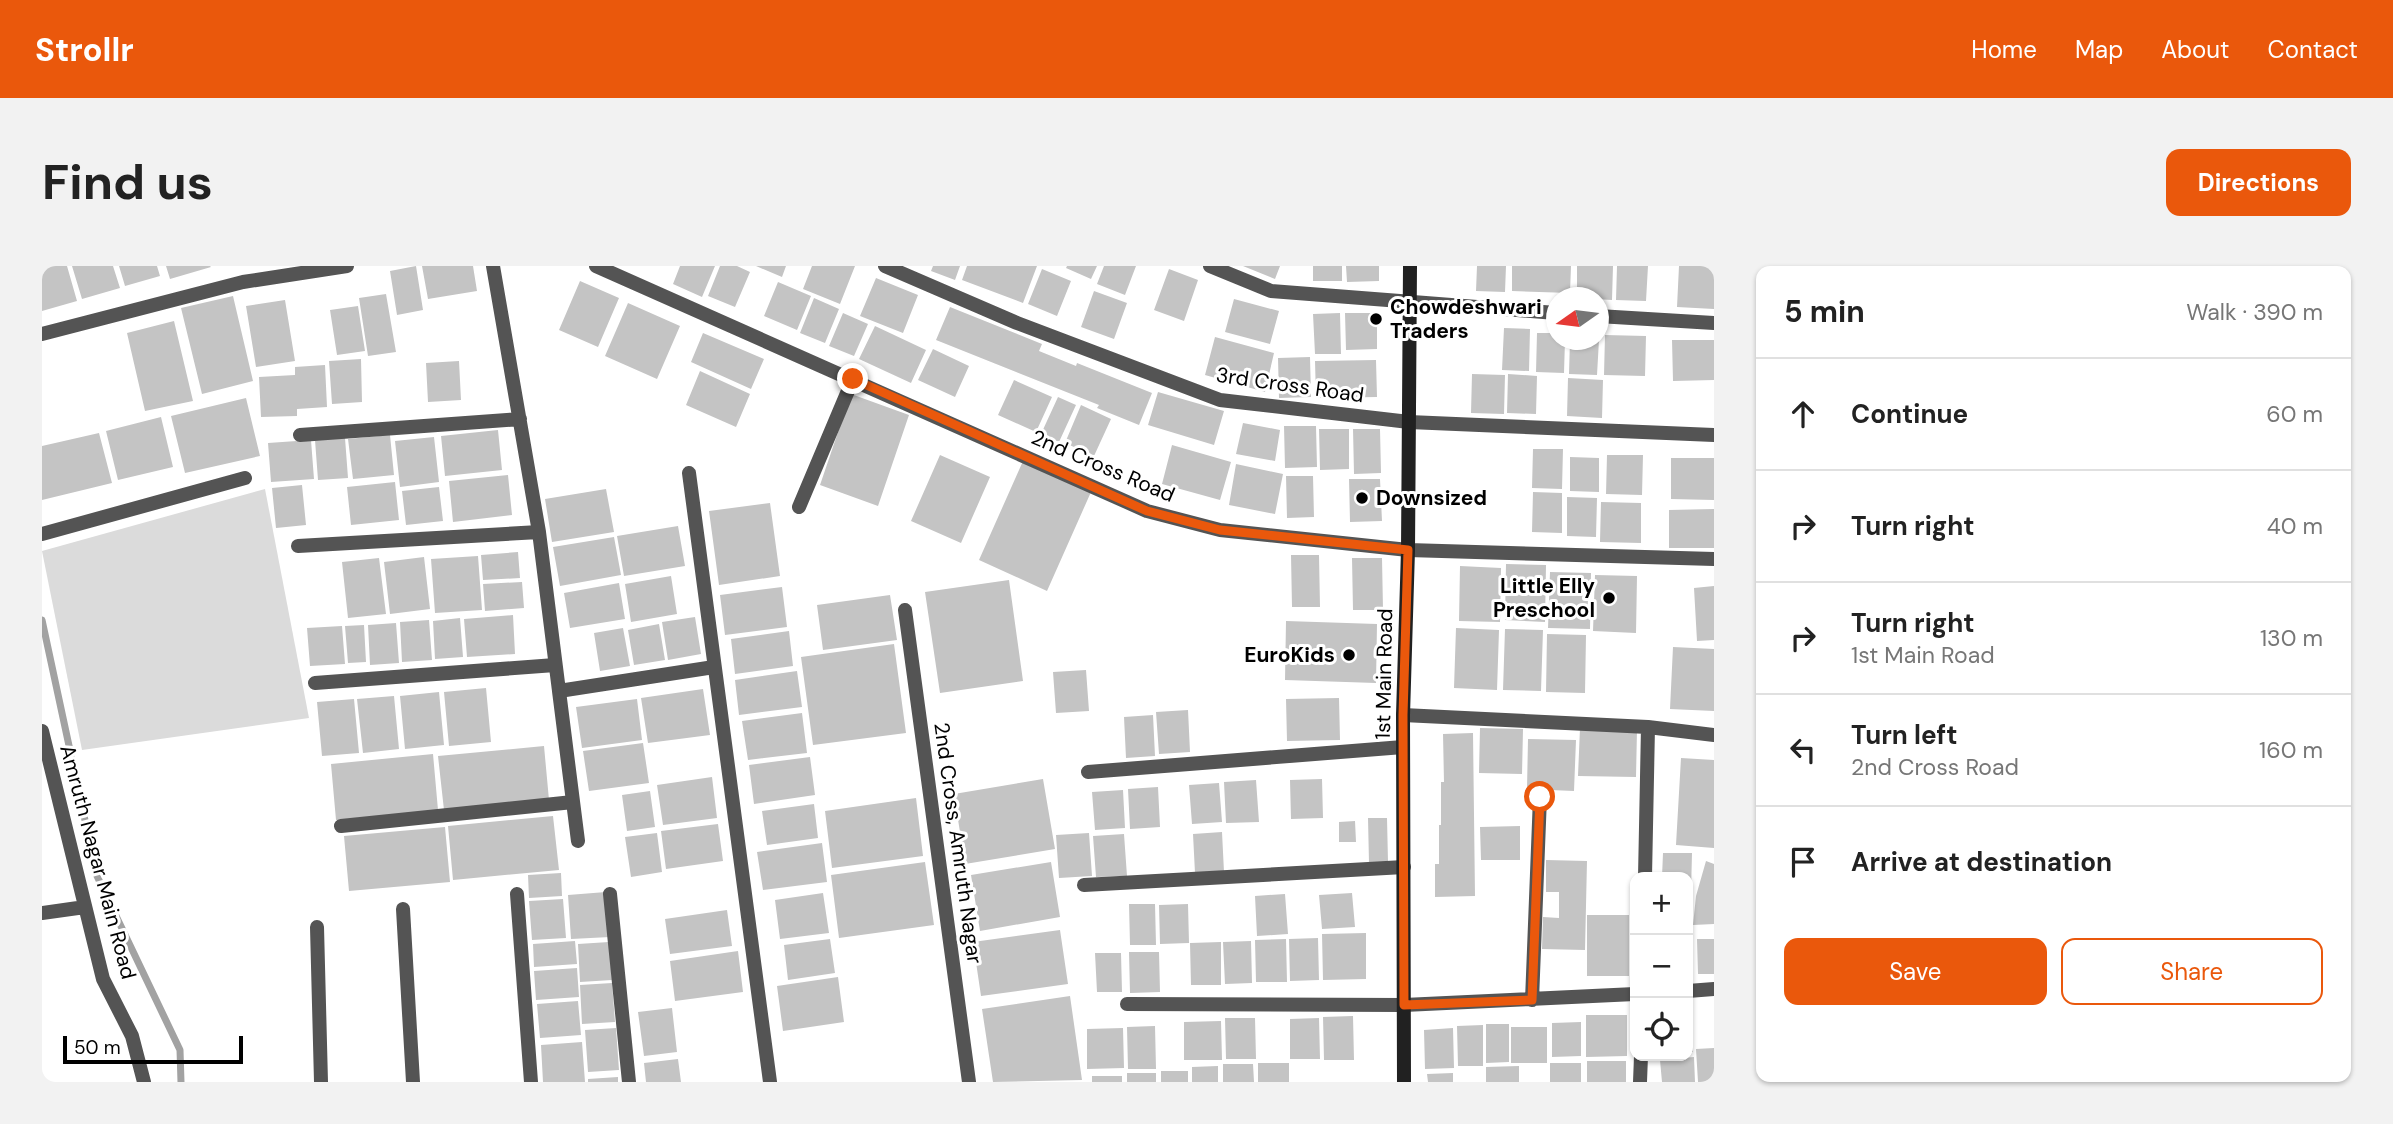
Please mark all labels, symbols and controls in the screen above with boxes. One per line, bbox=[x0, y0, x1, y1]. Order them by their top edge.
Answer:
text: Strollr bbox=[35, 28, 134, 71]
text: Home bbox=[1971, 34, 2037, 65]
text: Map bbox=[2075, 34, 2123, 65]
text: About bbox=[2161, 34, 2230, 65]
text: Contact bbox=[2268, 34, 2358, 65]
button: Directions bbox=[2166, 149, 2351, 216]
text: Find us bbox=[42, 150, 213, 214]
north arrow bbox=[1546, 287, 1609, 350]
text: 5 min bbox=[1784, 292, 1865, 331]
place label: Chowdeshwari Traders bbox=[1390, 293, 1542, 345]
text: Walk · 390 m bbox=[2186, 297, 2323, 327]
marker: Chowdeshwari Traders bbox=[1368, 311, 1384, 327]
street label: 3rd Cross Road bbox=[1214, 361, 1366, 409]
route end bbox=[837, 363, 868, 394]
icon: ahead bbox=[1784, 395, 1822, 433]
text: Continue bbox=[1851, 397, 1968, 431]
text: 60 m bbox=[2266, 399, 2323, 429]
street label: 2nd Cross Road bbox=[1027, 423, 1179, 509]
place label: Downsized bbox=[1376, 484, 1487, 512]
marker: Downsized bbox=[1354, 490, 1370, 506]
icon: right bbox=[1784, 507, 1822, 545]
text: Turn right bbox=[1851, 509, 1975, 543]
text: 40 m bbox=[2267, 511, 2323, 541]
place label: Little Elly Preschool bbox=[1493, 572, 1595, 624]
marker: Little Elly Preschool bbox=[1601, 590, 1617, 606]
text: Turn right bbox=[1851, 606, 1975, 640]
street label: 1st Main Road bbox=[1369, 608, 1399, 740]
icon: right bbox=[1784, 619, 1822, 657]
text: 130 m bbox=[2260, 623, 2323, 653]
text: 1st Main Road bbox=[1851, 640, 1995, 670]
place label: EuroKids bbox=[1244, 641, 1335, 669]
marker: EuroKids bbox=[1341, 647, 1357, 663]
text: Turn left bbox=[1851, 718, 1958, 752]
street label: 2nd Cross, Amruth Nagar bbox=[927, 720, 989, 966]
icon: left bbox=[1784, 731, 1822, 769]
text: 160 m bbox=[2259, 735, 2323, 765]
street label: Amruth Nagar Main Road bbox=[53, 742, 143, 982]
text: 2nd Cross Road bbox=[1851, 752, 2019, 782]
route start bbox=[1524, 781, 1555, 812]
icon: arrive bbox=[1784, 843, 1822, 881]
text: Arrive at destination bbox=[1851, 845, 2112, 879]
map controls bbox=[1630, 872, 1693, 1061]
button: + bbox=[1630, 872, 1693, 935]
button: − bbox=[1630, 935, 1693, 998]
button: Save bbox=[1784, 938, 2047, 1005]
button: Share bbox=[2061, 938, 2323, 1005]
button: locate bbox=[1630, 998, 1693, 1061]
scale bar bbox=[63, 1033, 243, 1065]
text: 50 m bbox=[74, 1035, 121, 1060]

